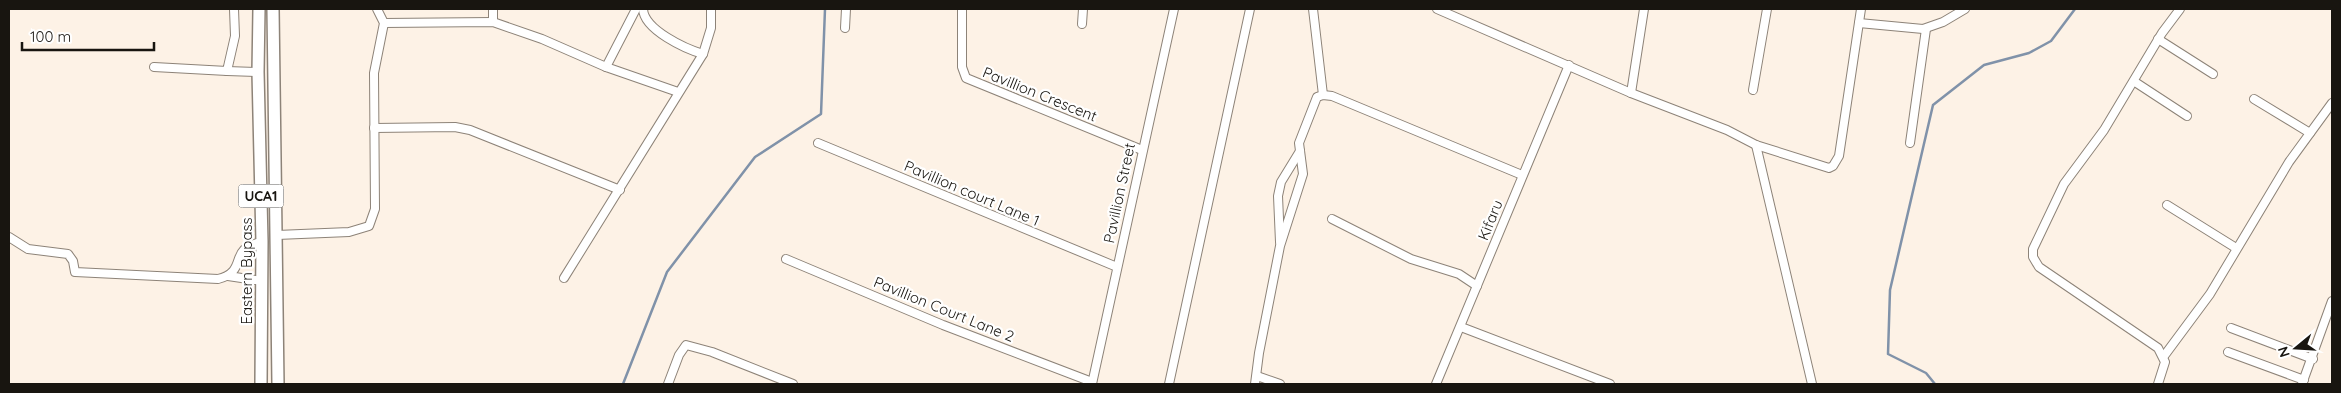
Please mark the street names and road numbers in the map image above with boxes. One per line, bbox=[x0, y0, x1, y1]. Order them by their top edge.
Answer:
street label: Pavillion Crescent bbox=[980, 62, 1100, 126]
street label: Pavillion Street bbox=[1099, 141, 1139, 245]
street label: Pavillion court Lane 1 bbox=[902, 156, 1042, 230]
road number: UCA1 bbox=[238, 185, 284, 208]
street label: Kifaru bbox=[1473, 197, 1507, 243]
street label: Eastern Bypass bbox=[237, 217, 256, 325]
street label: Pavillion Court Lane 2 bbox=[871, 272, 1017, 346]

